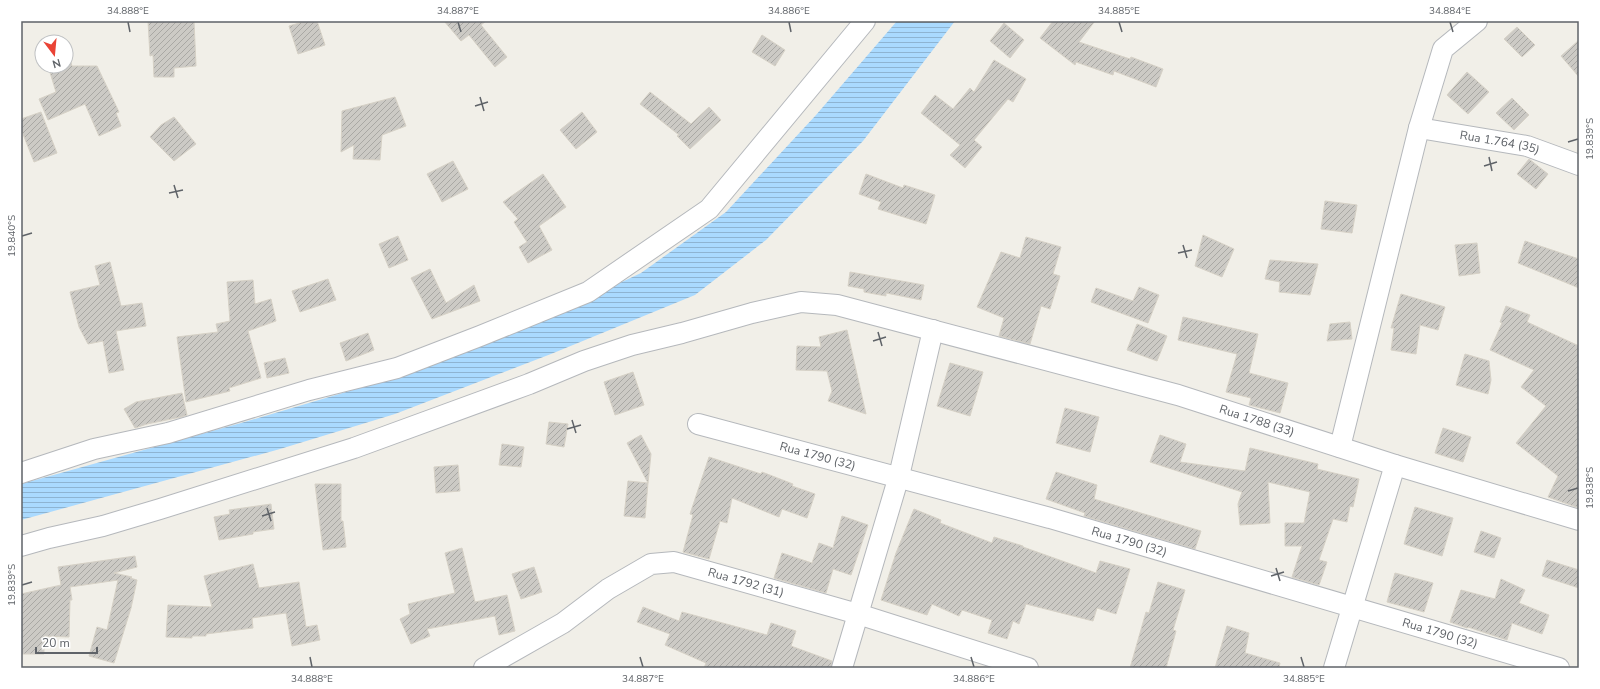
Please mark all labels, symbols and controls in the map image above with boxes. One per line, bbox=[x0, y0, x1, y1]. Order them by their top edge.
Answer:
text: 34.888°E bbox=[107, 4, 149, 18]
text: 34.887°E bbox=[437, 4, 479, 18]
text: 34.886°E bbox=[768, 4, 810, 18]
text: 34.885°E bbox=[1098, 4, 1140, 18]
text: 34.884°E bbox=[1429, 4, 1471, 18]
north arrow bbox=[34, 34, 74, 74]
text: N bbox=[51, 55, 63, 71]
text: 19.839°S bbox=[1583, 118, 1597, 160]
street label: Rua 1.764 (35) bbox=[1459, 127, 1542, 158]
text: 19.840°S bbox=[5, 215, 19, 257]
street label: Rua 1788 (33) bbox=[1217, 401, 1297, 440]
street label: Rua 1790 (32) bbox=[778, 438, 858, 474]
text: 19.838°S bbox=[1583, 467, 1597, 509]
street label: Rua 1790 (32) bbox=[1090, 523, 1169, 560]
text: 19.839°S bbox=[5, 564, 19, 606]
street label: Rua 1792 (31) bbox=[706, 564, 786, 601]
street label: Rua 1790 (32) bbox=[1400, 614, 1480, 652]
scale bar bbox=[36, 629, 97, 655]
text: 20 m bbox=[42, 635, 70, 651]
text: 34.888°E bbox=[291, 672, 333, 686]
text: 34.887°E bbox=[622, 672, 664, 686]
text: 34.886°E bbox=[953, 672, 995, 686]
text: 34.885°E bbox=[1283, 672, 1325, 686]

